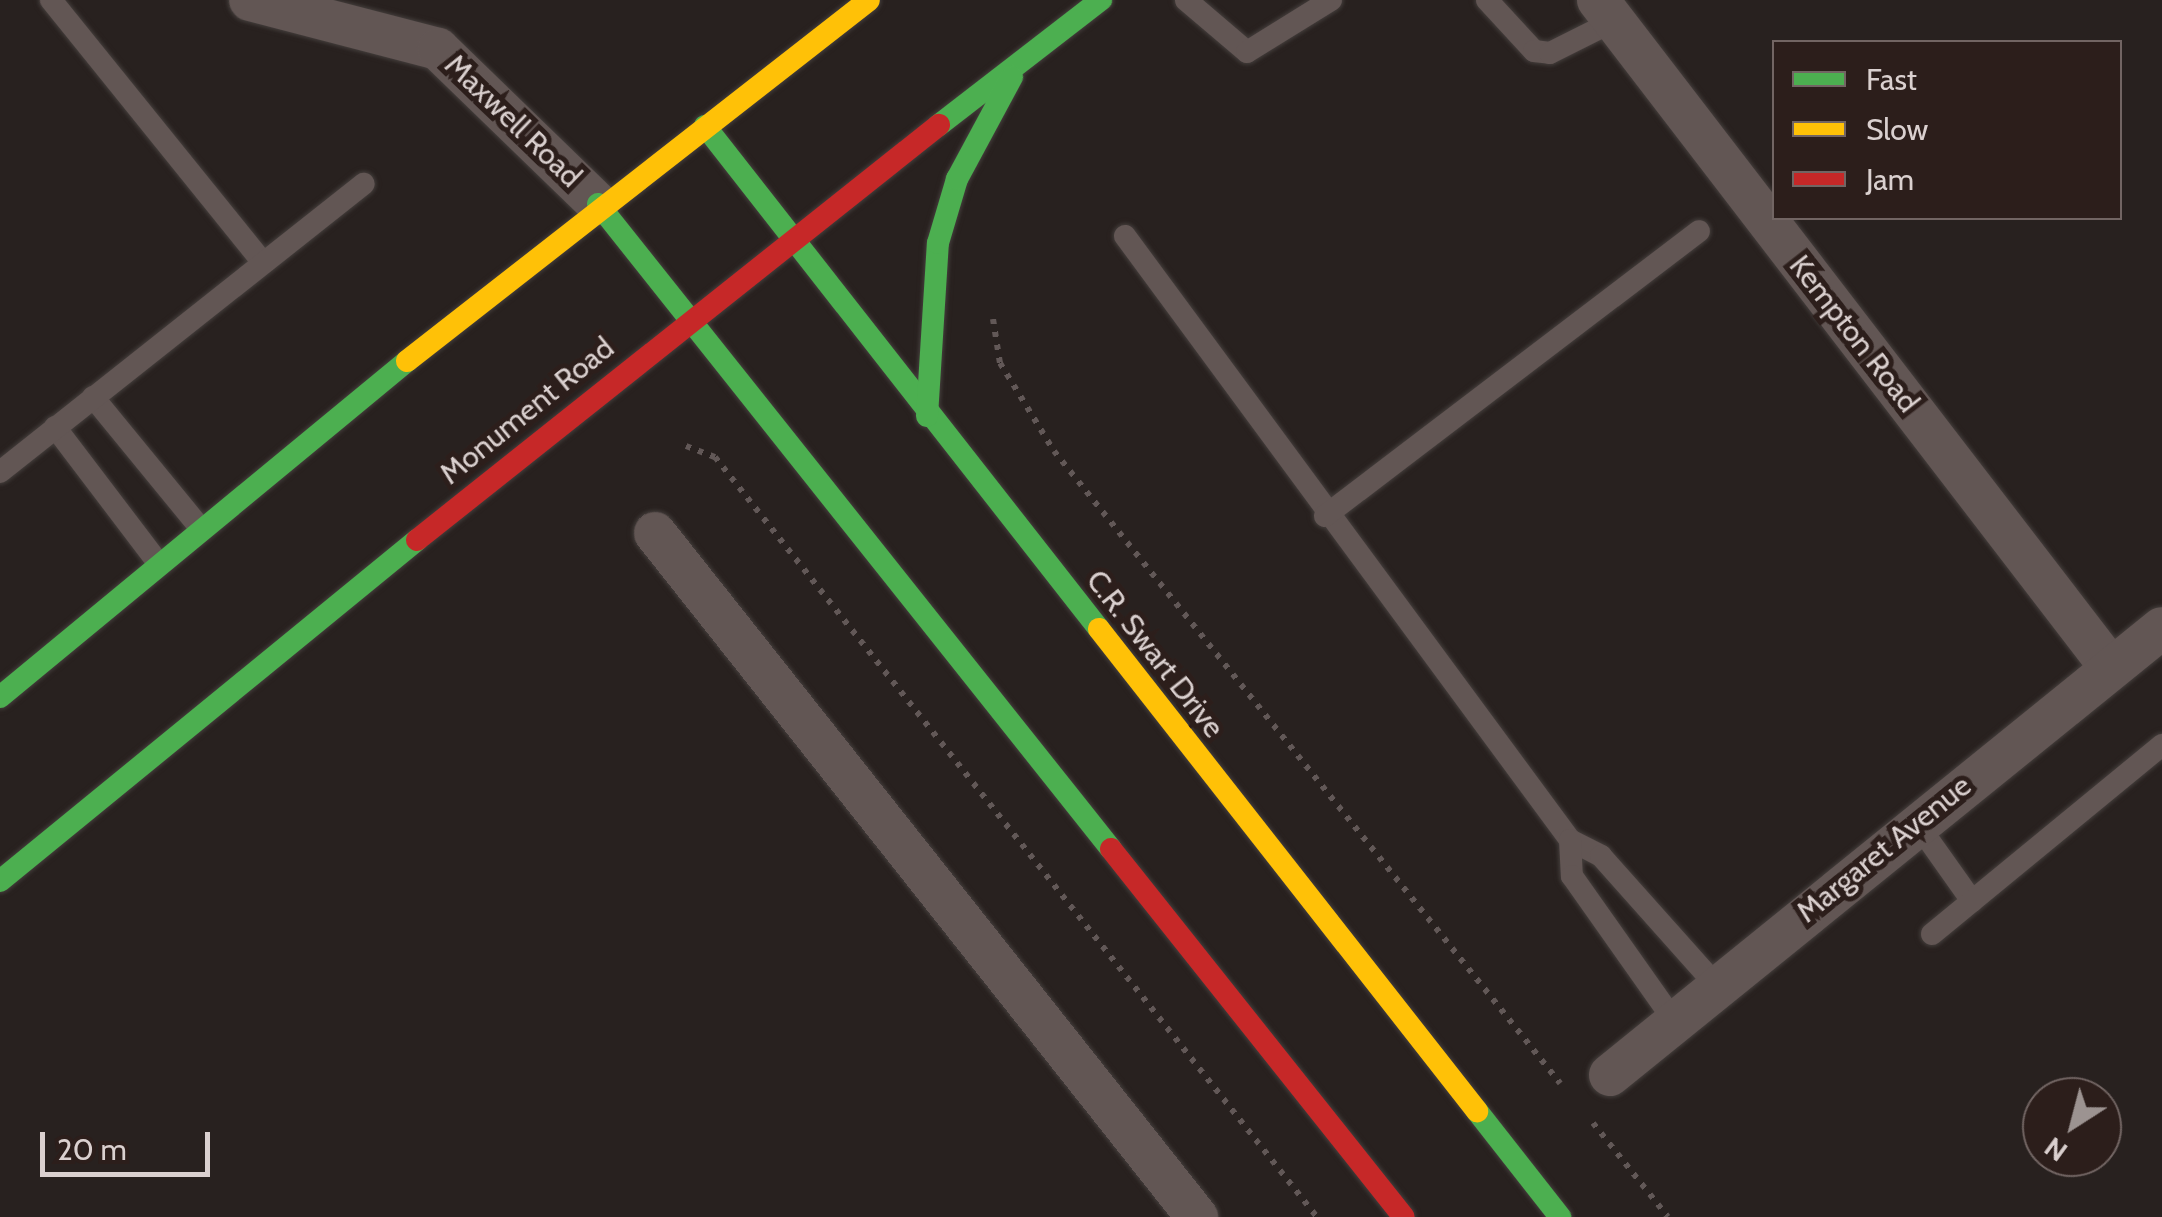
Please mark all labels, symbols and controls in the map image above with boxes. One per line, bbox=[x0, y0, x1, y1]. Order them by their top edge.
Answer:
legend bbox=[1772, 40, 2122, 220]
street label: Maxwell Road bbox=[437, 47, 589, 195]
text: Fast bbox=[1866, 61, 1917, 98]
text: Slow bbox=[1866, 111, 1928, 148]
text: Jam bbox=[1866, 161, 1914, 198]
street label: Kempton Road bbox=[1782, 248, 1926, 420]
street label: Monument Road bbox=[433, 330, 621, 492]
street label: C.R. Swart Drive bbox=[1078, 563, 1232, 745]
street label: Margaret Avenue bbox=[1790, 768, 1978, 930]
north arrow bbox=[2022, 1077, 2122, 1177]
scale bar bbox=[45, 1112, 215, 1174]
text: N bbox=[2038, 1130, 2074, 1169]
text: 20 m bbox=[57, 1131, 127, 1168]

